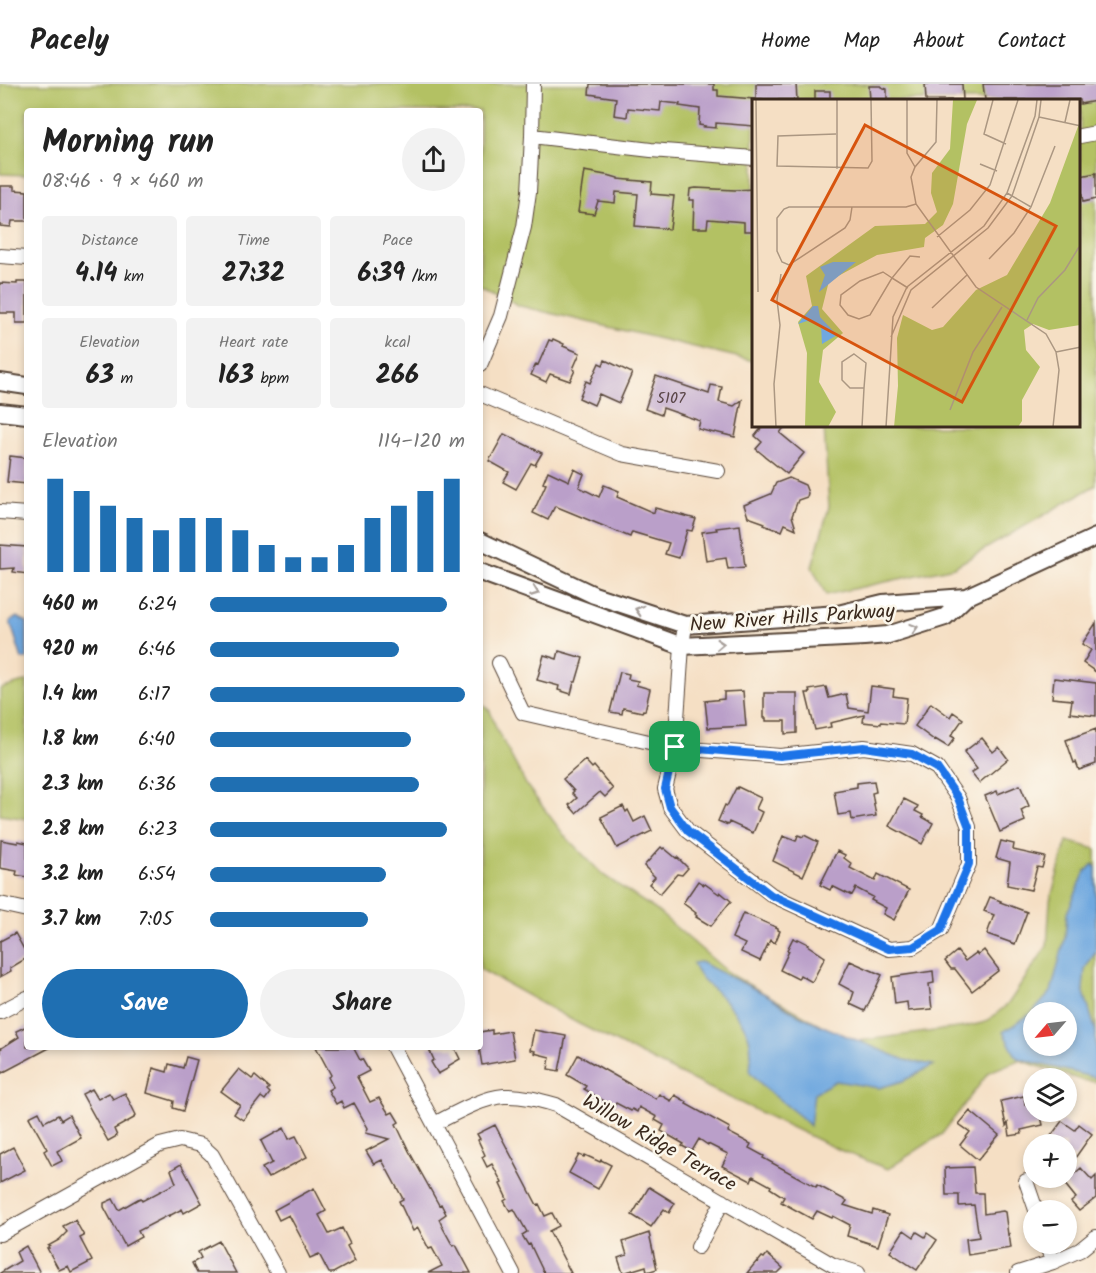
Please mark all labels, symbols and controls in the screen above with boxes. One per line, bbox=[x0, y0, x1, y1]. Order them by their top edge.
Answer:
text: Pacely bbox=[30, 19, 109, 64]
text: Home bbox=[761, 25, 810, 58]
text: Map bbox=[843, 25, 880, 58]
text: About bbox=[913, 25, 964, 58]
text: Contact bbox=[997, 25, 1066, 58]
inset map bbox=[752, 99, 1081, 428]
text: Morning run bbox=[42, 117, 214, 170]
button: share bbox=[402, 128, 465, 191]
text: 08:46 · 9 × 460 m bbox=[42, 166, 204, 198]
text: Distance bbox=[81, 228, 138, 253]
text: Time bbox=[237, 228, 270, 253]
text: Pace bbox=[382, 228, 413, 253]
text: 4.14 bbox=[75, 253, 117, 295]
text: 27:32 bbox=[222, 253, 285, 295]
text: 6:39 bbox=[357, 253, 405, 295]
text: km bbox=[117, 264, 144, 289]
text: /km bbox=[405, 264, 438, 289]
text: Elevation bbox=[79, 330, 140, 355]
text: Heart rate bbox=[219, 330, 288, 355]
text: kcal bbox=[384, 330, 411, 355]
text: 63 bbox=[86, 355, 114, 397]
text: 163 bbox=[218, 355, 254, 397]
text: 266 bbox=[376, 355, 419, 397]
text: m bbox=[114, 366, 133, 391]
text: bpm bbox=[254, 366, 289, 391]
house number: 5107 bbox=[657, 386, 686, 411]
text: Elevation bbox=[42, 426, 118, 458]
text: 114–120 m bbox=[377, 426, 465, 458]
one-way arrow bbox=[529, 584, 540, 597]
text: 460 m bbox=[42, 589, 98, 621]
text: 6:24 bbox=[138, 589, 177, 621]
street label: New River Hills Parkway bbox=[689, 596, 896, 642]
one-way arrow bbox=[634, 604, 645, 617]
one-way arrow bbox=[908, 623, 919, 635]
text: 920 m bbox=[42, 634, 98, 666]
text: 6:46 bbox=[138, 634, 176, 666]
one-way arrow bbox=[716, 638, 725, 651]
text: 1.4 km bbox=[42, 679, 98, 711]
text: 6:17 bbox=[138, 679, 170, 711]
pin bbox=[649, 721, 700, 772]
text: 1.8 km bbox=[42, 724, 99, 756]
text: 6:40 bbox=[138, 724, 175, 756]
icon: arrive bbox=[658, 730, 691, 763]
text: 2.3 km bbox=[42, 769, 103, 801]
text: 6:36 bbox=[138, 769, 177, 801]
text: 2.8 km bbox=[42, 814, 104, 846]
text: 6:23 bbox=[138, 814, 177, 846]
text: 3.2 km bbox=[42, 859, 103, 891]
text: 6:54 bbox=[138, 859, 176, 891]
text: 3.7 km bbox=[42, 904, 101, 936]
text: 7:05 bbox=[138, 904, 173, 936]
button: Save bbox=[42, 969, 248, 1038]
button: Share bbox=[260, 969, 465, 1038]
north arrow bbox=[1023, 1002, 1077, 1056]
map controls bbox=[1023, 1002, 1077, 1254]
button: layers bbox=[1023, 1068, 1077, 1122]
street label: Willow Ridge Terrace bbox=[576, 1086, 742, 1201]
button: + bbox=[1023, 1134, 1077, 1188]
button: − bbox=[1023, 1200, 1077, 1254]

